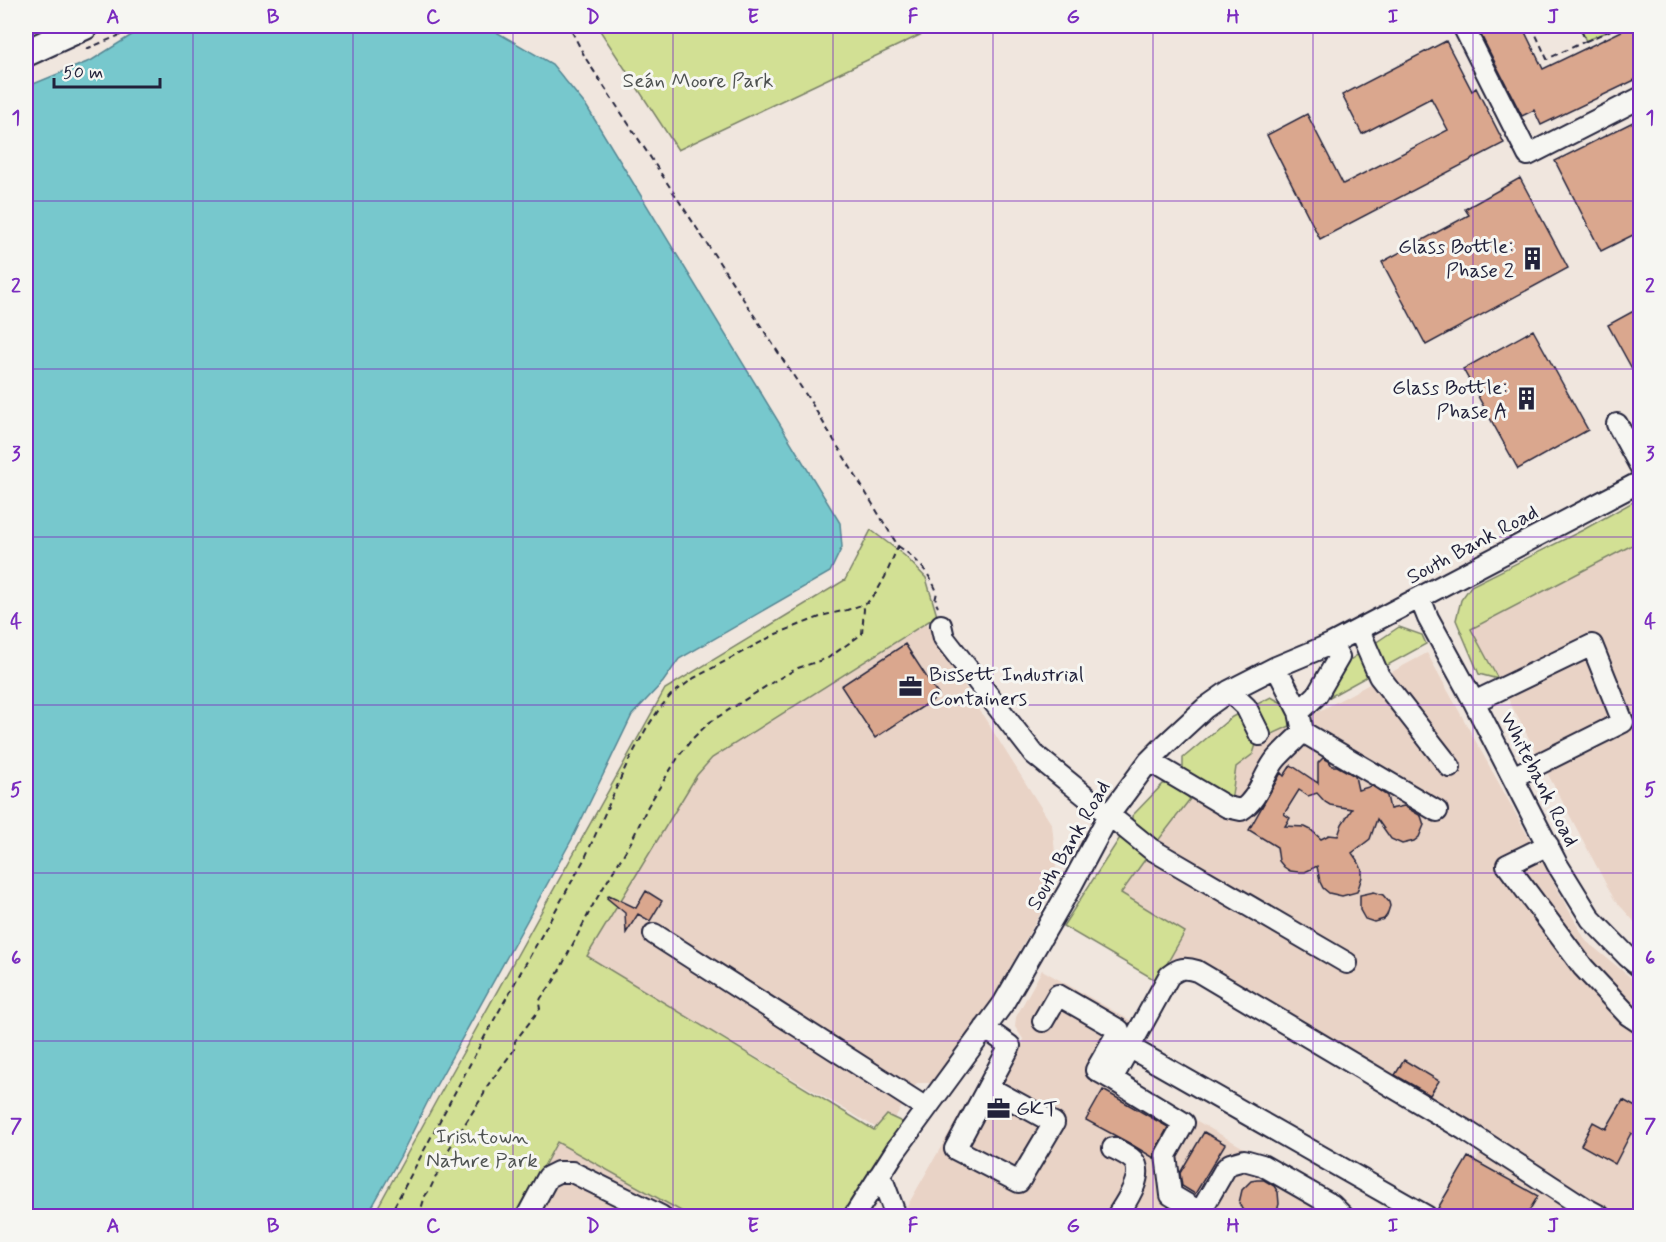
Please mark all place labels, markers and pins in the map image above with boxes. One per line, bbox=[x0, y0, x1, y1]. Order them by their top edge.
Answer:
place label: Glass Bottle: Phase 2 bbox=[1398, 233, 1514, 285]
building icon: Glass Bottle: Phase 2 bbox=[1519, 245, 1545, 271]
place label: Glass Bottle: Phase A bbox=[1392, 374, 1508, 426]
building icon: Glass Bottle: Phase A bbox=[1513, 386, 1539, 412]
place label: Bissett Industrial Containers bbox=[929, 661, 1084, 713]
office icon: Bissett Industrial Containers bbox=[898, 673, 924, 699]
office icon: GKT bbox=[985, 1095, 1011, 1121]
place label: GKT bbox=[1016, 1095, 1058, 1123]

